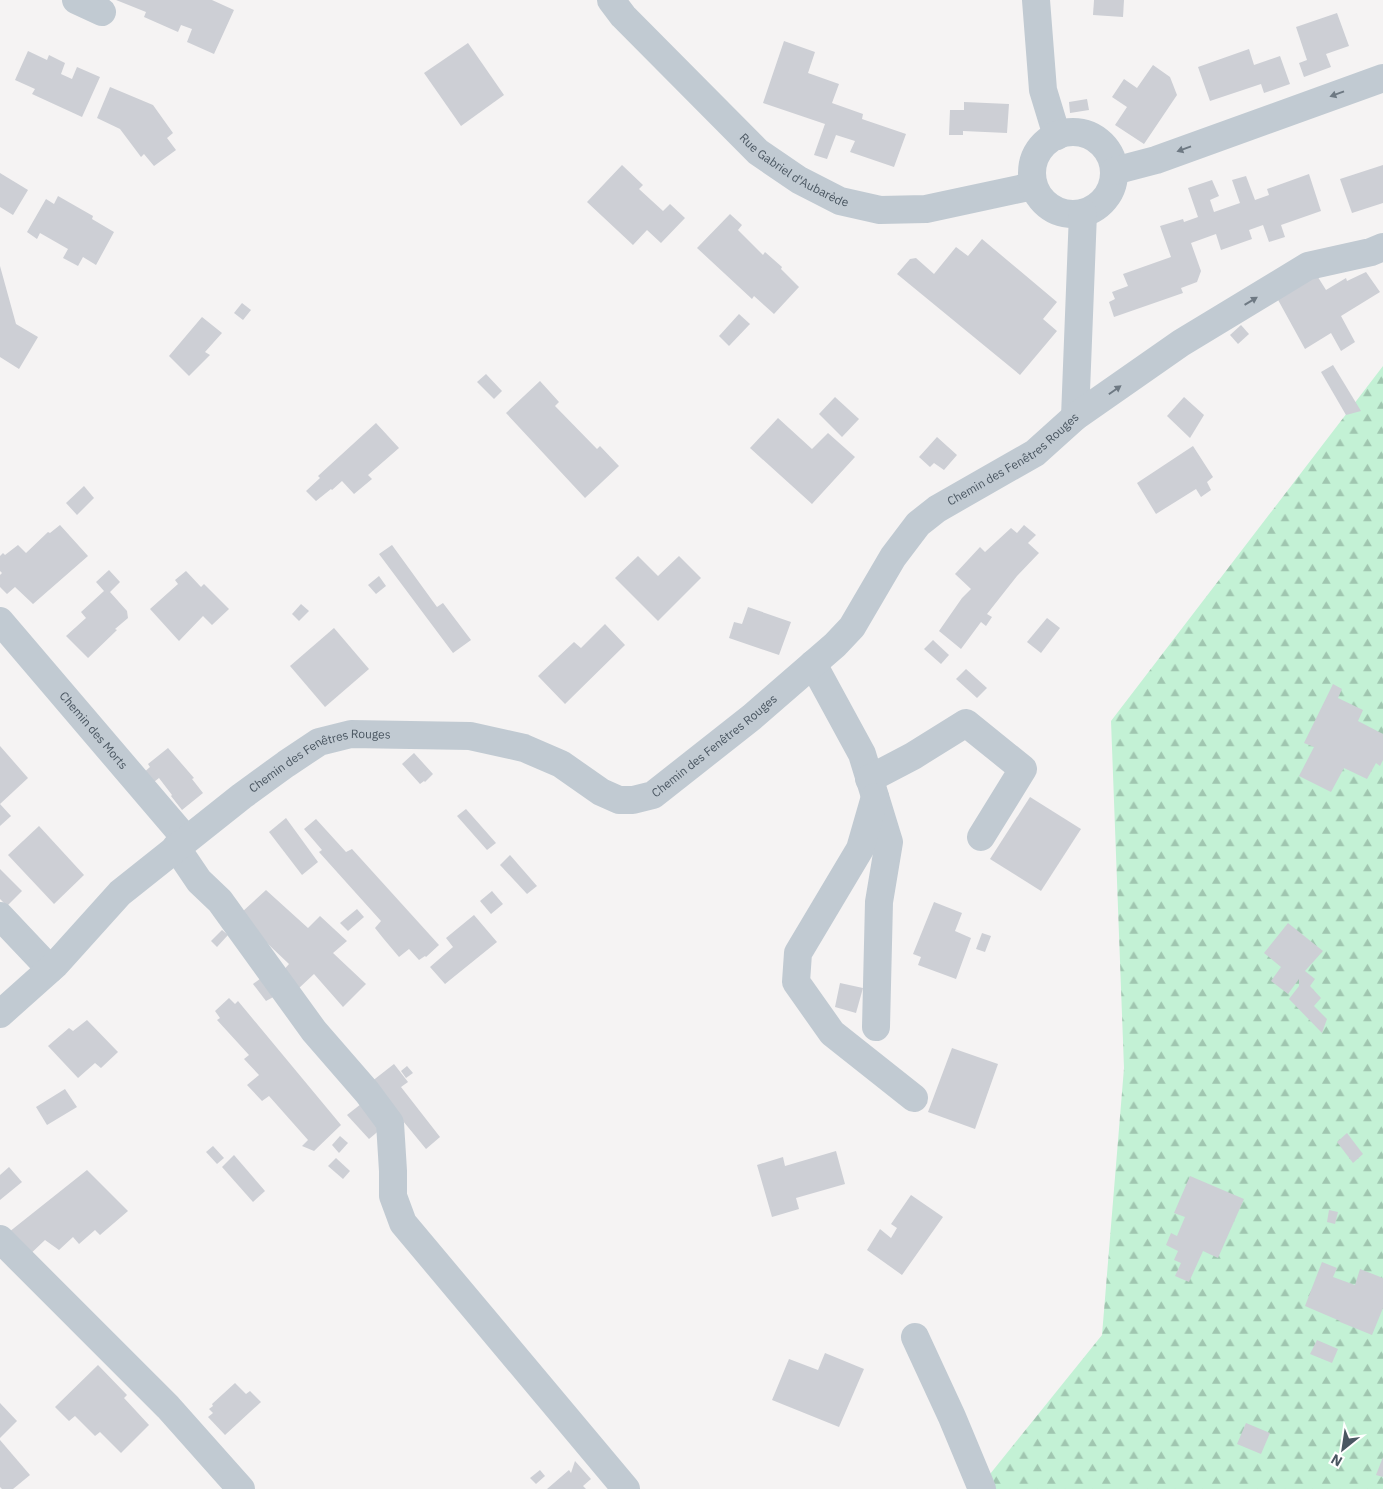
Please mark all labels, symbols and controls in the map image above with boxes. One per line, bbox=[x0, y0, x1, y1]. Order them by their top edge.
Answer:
one-way arrow bbox=[1329, 90, 1344, 98]
street label: Rue Gabriel d'Aubarède bbox=[737, 130, 850, 210]
one-way arrow bbox=[1176, 145, 1191, 153]
one-way arrow bbox=[1244, 296, 1257, 305]
one-way arrow bbox=[1108, 385, 1122, 395]
street label: Chemin des Fenêtres Rouges bbox=[944, 409, 1082, 509]
street label: Chemin des Morts bbox=[57, 688, 131, 772]
street label: Chemin des Fenêtres Rouges bbox=[648, 691, 780, 800]
street label: Chemin des Fenêtres Rouges bbox=[246, 726, 391, 796]
north arrow bbox=[1318, 1424, 1368, 1474]
text: N bbox=[1328, 1450, 1345, 1471]

